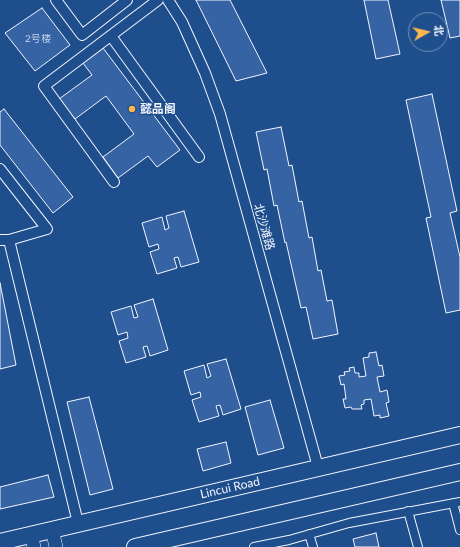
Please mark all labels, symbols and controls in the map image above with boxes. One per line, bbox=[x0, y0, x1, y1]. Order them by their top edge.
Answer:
north arrow bbox=[408, 12, 448, 52]
text: 北 bbox=[432, 24, 447, 37]
house number: 2号楼 bbox=[25, 33, 51, 45]
place label: 懿品阁 bbox=[140, 102, 176, 116]
marker: 懿品阁 bbox=[127, 104, 137, 114]
street label: 北沙滩路 bbox=[250, 202, 278, 252]
street label: Lincui Road bbox=[199, 474, 261, 502]

